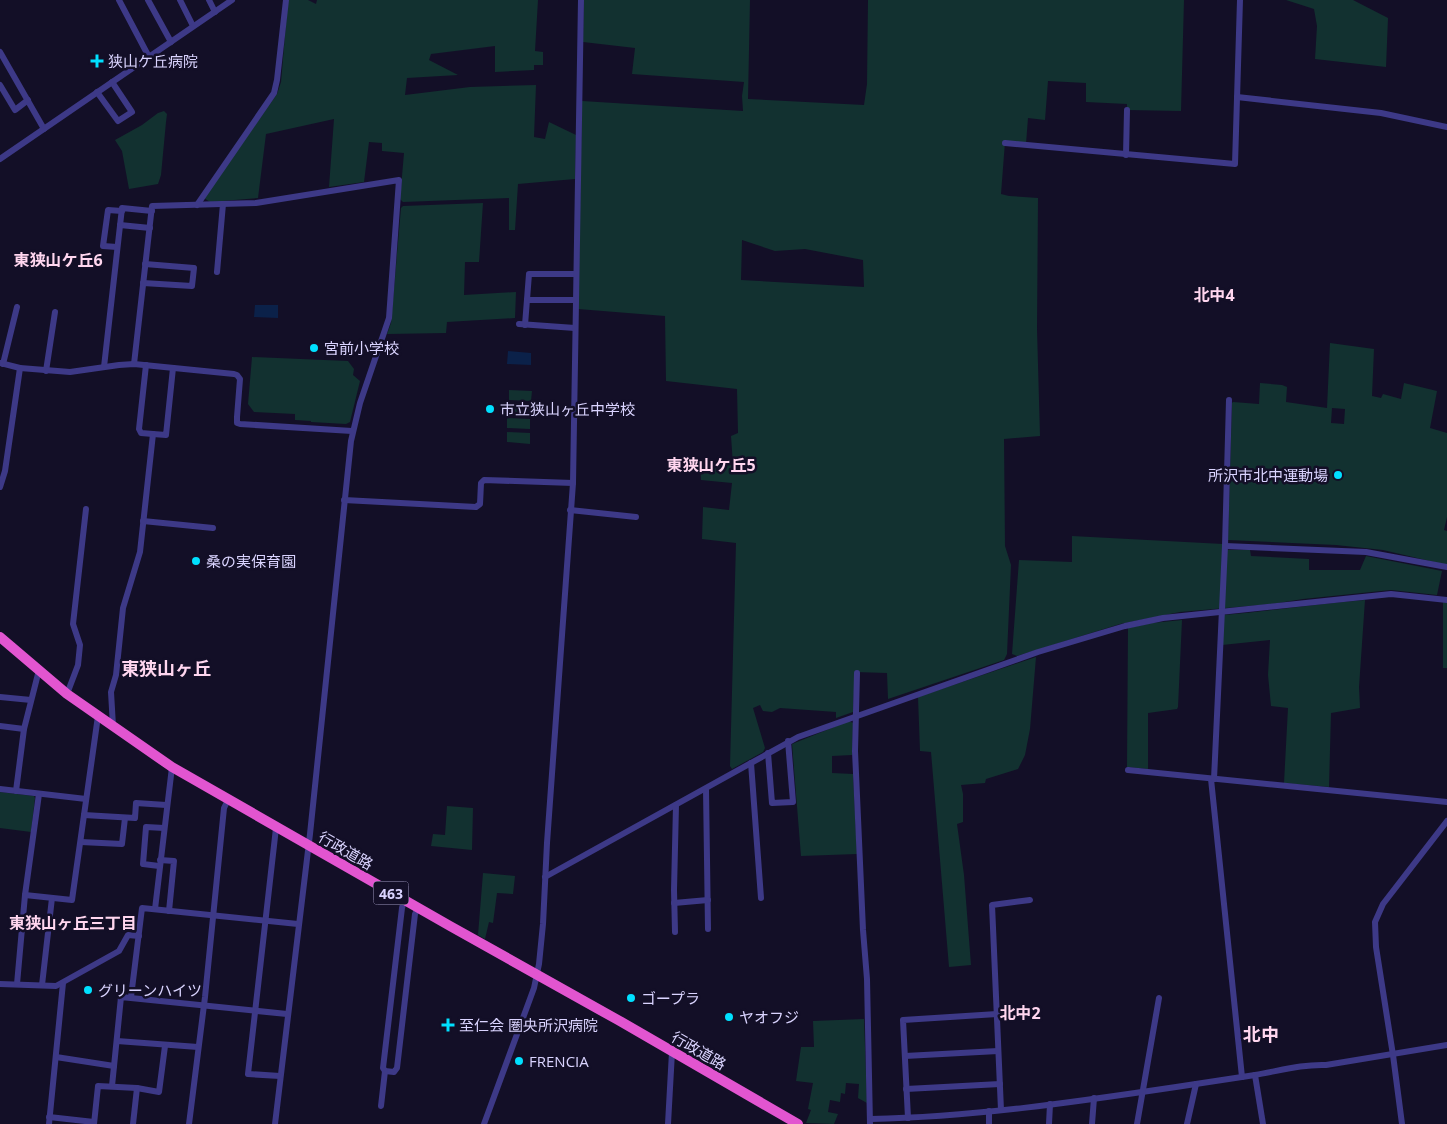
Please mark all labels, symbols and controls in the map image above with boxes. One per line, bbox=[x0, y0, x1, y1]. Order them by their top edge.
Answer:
place label: 狭山ケ丘病院 bbox=[108, 51, 198, 71]
marker: 狭山ケ丘病院 bbox=[90, 54, 104, 68]
district label: 東狭山ケ丘6 bbox=[13, 249, 103, 271]
district label: 北中4 bbox=[1193, 284, 1235, 306]
place label: 宮前小学校 bbox=[324, 338, 399, 358]
marker: 宮前小学校 bbox=[308, 342, 320, 354]
place label: 市立狭山ヶ丘中学校 bbox=[500, 399, 635, 419]
marker: 市立狭山ヶ丘中学校 bbox=[484, 403, 496, 415]
district label: 東狭山ケ丘5 bbox=[666, 454, 756, 476]
place label: 所沢市北中運動場 bbox=[1208, 465, 1328, 485]
marker: 所沢市北中運動場 bbox=[1332, 469, 1344, 481]
place label: 桑の実保育園 bbox=[206, 551, 296, 571]
marker: 桑の実保育園 bbox=[190, 555, 202, 567]
district label: 東狭山ヶ丘 bbox=[121, 656, 211, 680]
street label: 行政道路 bbox=[315, 826, 377, 874]
road number: 463 bbox=[374, 881, 408, 904]
district label: 東狭山ヶ丘三丁目 bbox=[9, 912, 137, 934]
place label: グリーンハイツ bbox=[98, 980, 202, 1000]
marker: グリーンハイツ bbox=[82, 984, 94, 996]
place label: ゴープラ bbox=[641, 988, 700, 1008]
marker: ゴープラ bbox=[625, 992, 637, 1004]
district label: 北中2 bbox=[999, 1002, 1041, 1024]
place label: ヤオフジ bbox=[739, 1007, 799, 1027]
marker: ヤオフジ bbox=[723, 1011, 735, 1023]
place label: 至仁会 圏央所沢病院 bbox=[459, 1015, 598, 1035]
marker: 至仁会 圏央所沢病院 bbox=[441, 1018, 455, 1032]
district label: 北中 bbox=[1243, 1022, 1279, 1046]
street label: 行政道路 bbox=[668, 1026, 730, 1074]
place label: FRENCIA bbox=[529, 1051, 589, 1071]
marker: FRENCIA bbox=[513, 1055, 525, 1067]

